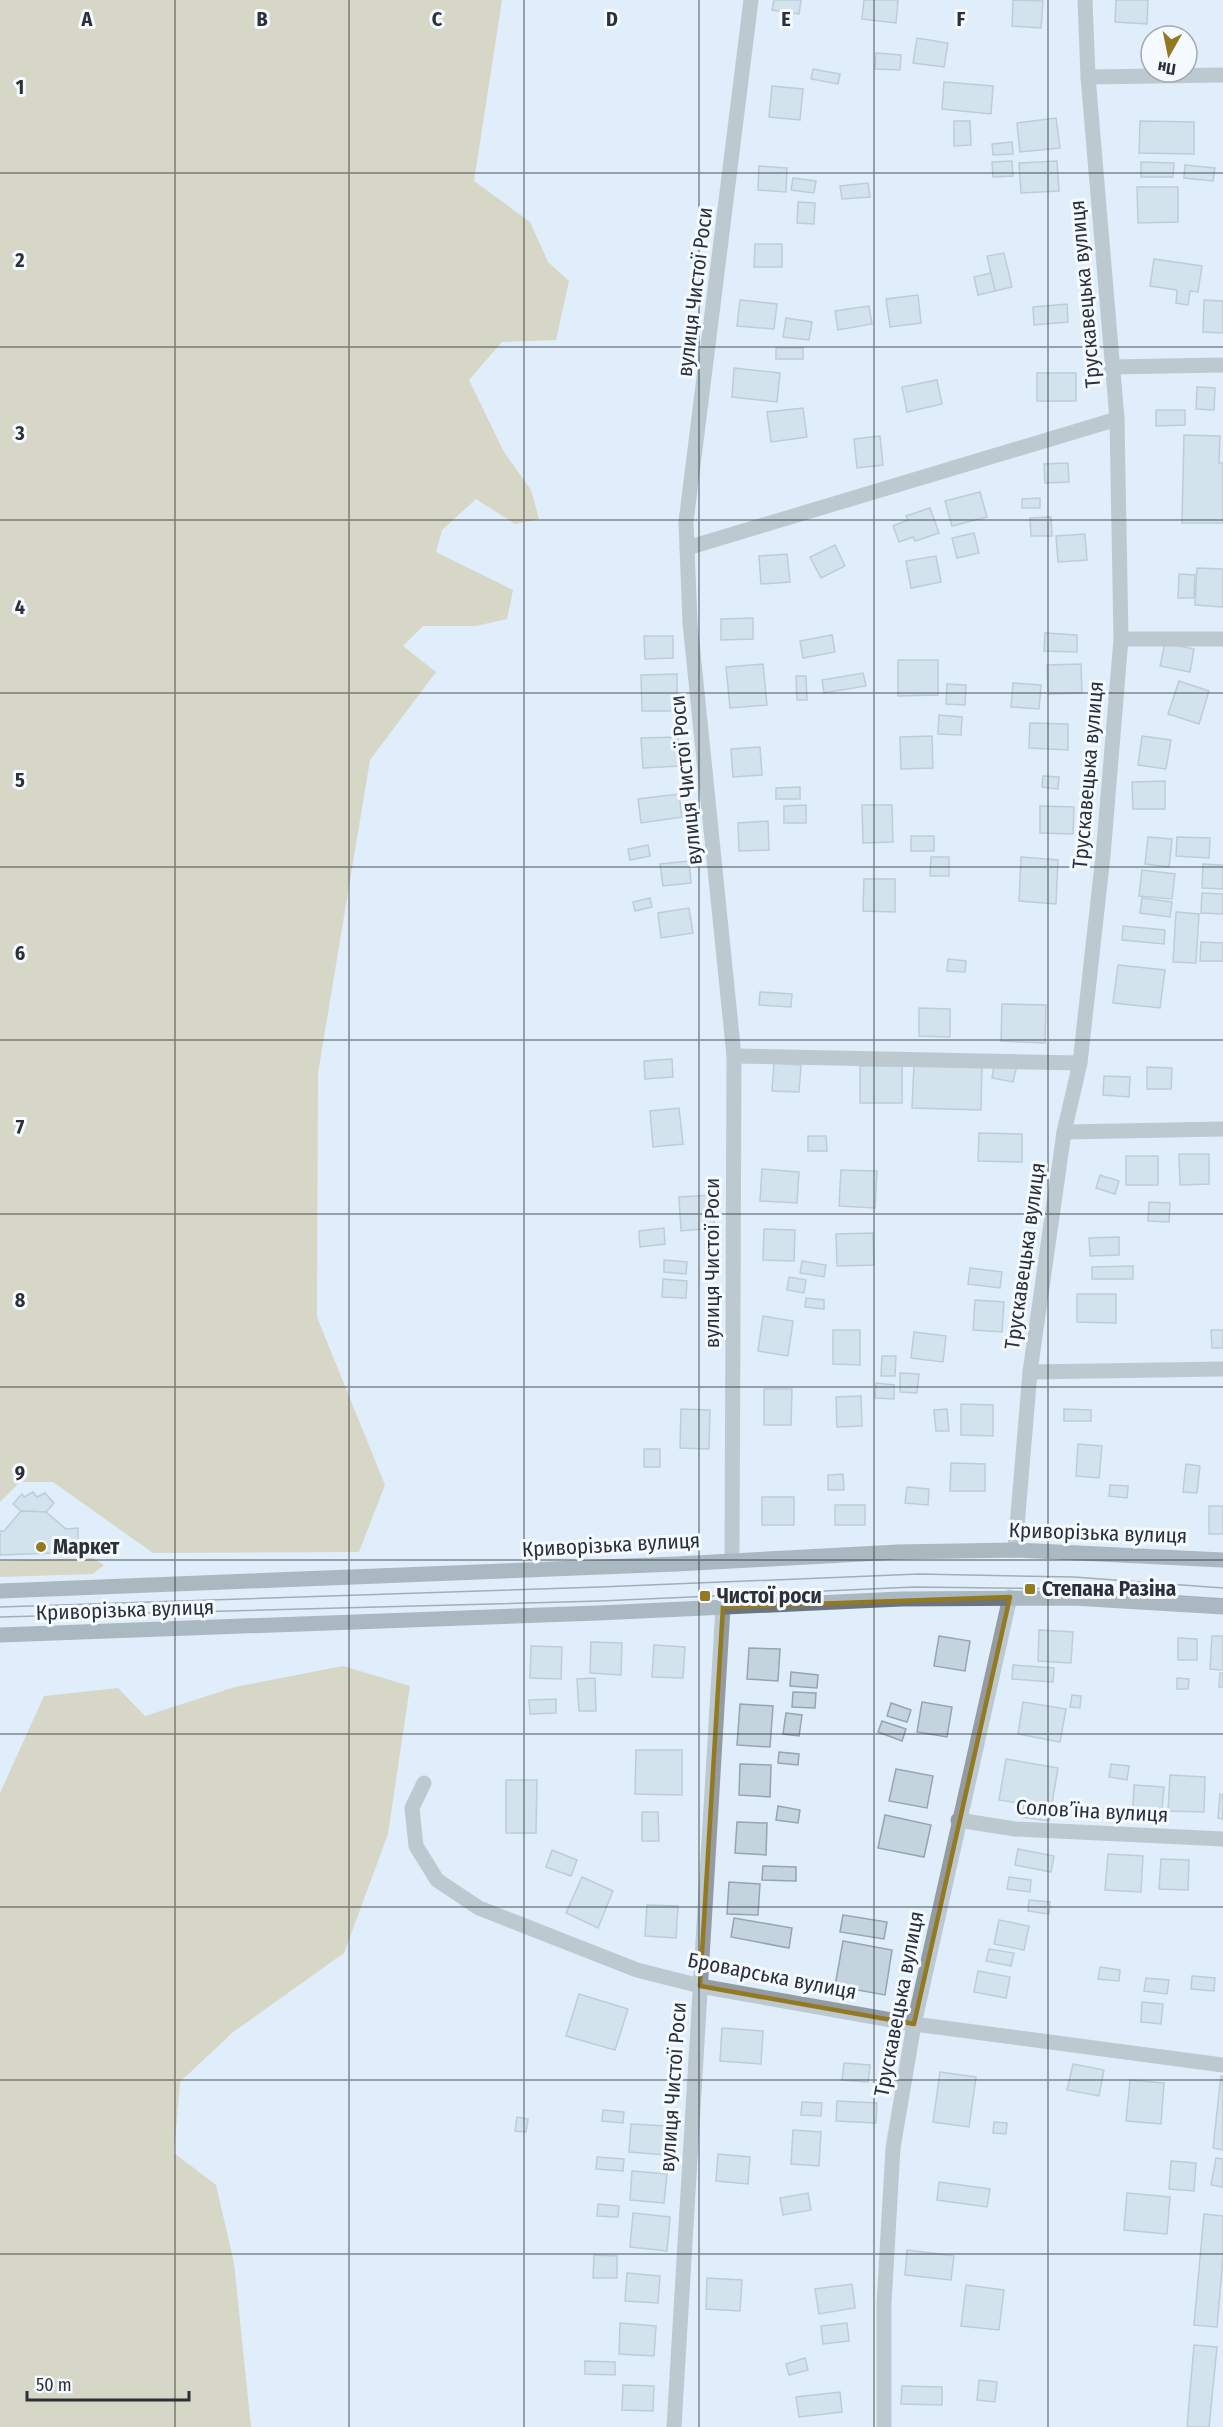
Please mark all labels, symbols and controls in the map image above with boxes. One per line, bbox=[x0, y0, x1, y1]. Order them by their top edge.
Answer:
text: A bbox=[81, 7, 94, 31]
text: B bbox=[256, 7, 268, 31]
text: C bbox=[432, 7, 443, 31]
text: D bbox=[606, 7, 618, 31]
text: E bbox=[781, 7, 791, 31]
text: F bbox=[957, 7, 966, 31]
north arrow bbox=[1139, 24, 1199, 84]
text: Пн bbox=[1156, 58, 1177, 79]
text: 1 bbox=[16, 75, 24, 99]
street label: Трускавецька вулиця bbox=[1064, 199, 1106, 389]
street label: вулиця Чистої Роси bbox=[672, 206, 718, 378]
text: 2 bbox=[14, 248, 25, 272]
text: 3 bbox=[14, 421, 25, 445]
text: 4 bbox=[15, 595, 25, 619]
street label: Трускавецька вулиця bbox=[1067, 680, 1109, 870]
street label: вулиця Чистої Роси bbox=[664, 694, 708, 866]
text: 5 bbox=[15, 768, 25, 792]
text: 6 bbox=[15, 941, 25, 965]
text: 7 bbox=[16, 1115, 25, 1139]
street label: Трускавецька вулиця bbox=[999, 1161, 1051, 1351]
street label: вулиця Чистої Роси bbox=[699, 1178, 725, 1348]
text: 8 bbox=[15, 1288, 26, 1312]
text: 9 bbox=[15, 1461, 25, 1485]
street label: Криворізька вулиця bbox=[1008, 1517, 1188, 1549]
street label: Криворізька вулиця bbox=[521, 1527, 701, 1563]
place label: Маркет bbox=[53, 1534, 120, 1560]
marker: Маркет bbox=[34, 1540, 48, 1554]
place label: Степана Разіна bbox=[1042, 1576, 1176, 1602]
marker: Степана Разіна bbox=[1023, 1582, 1037, 1596]
place label: Чистої роси bbox=[717, 1583, 822, 1609]
marker: Чистої роси bbox=[698, 1589, 712, 1603]
street label: Криворізька вулиця bbox=[35, 1594, 215, 1626]
street label: Соловʼїна вулиця bbox=[1015, 1794, 1169, 1828]
street label: Трускавецька вулиця bbox=[868, 1909, 930, 2099]
street label: Броварська вулиця bbox=[685, 1947, 859, 2005]
street label: вулиця Чистої Роси bbox=[654, 2001, 692, 2173]
scale bar bbox=[27, 2364, 189, 2402]
text: 50 m bbox=[36, 2374, 72, 2396]

